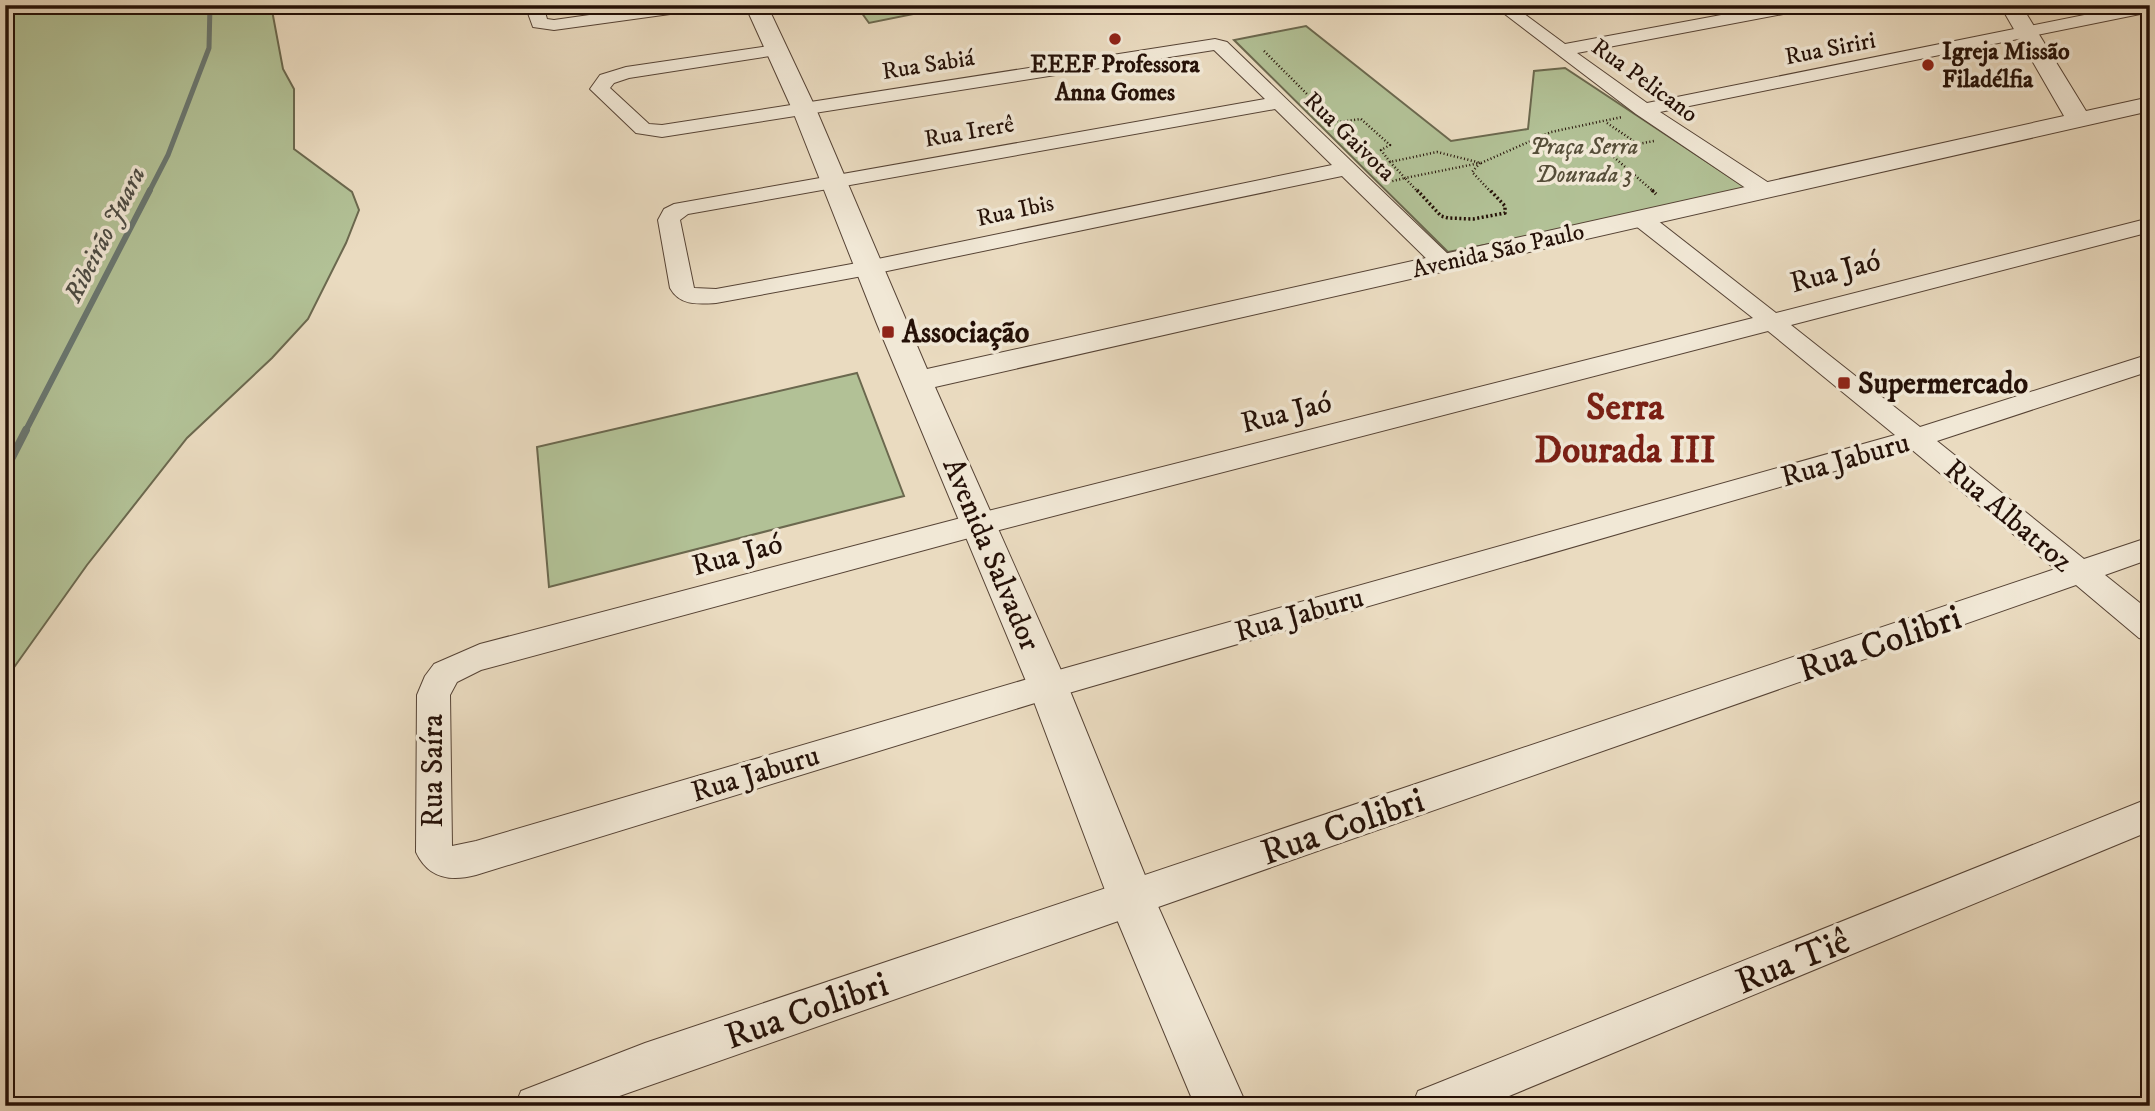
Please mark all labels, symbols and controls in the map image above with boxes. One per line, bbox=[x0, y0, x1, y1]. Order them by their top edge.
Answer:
street label: Rua Siriri bbox=[1782, 25, 1878, 72]
marker: EEEF Professora Anna Gomes bbox=[1107, 31, 1123, 47]
street label: Rua Pelicano bbox=[1585, 32, 1704, 130]
place label: Igreja Missão Filadélfia bbox=[1942, 37, 2070, 95]
street label: Rua Sabiá bbox=[880, 43, 977, 87]
place label: EEEF Professora Anna Gomes bbox=[1030, 50, 1201, 108]
marker: Igreja Missão Filadélfia bbox=[1920, 57, 1936, 73]
street label: Rua Gaivota bbox=[1297, 86, 1402, 188]
street label: Rua Irerê bbox=[922, 109, 1016, 155]
park label: Praça Serra Dourada 3 bbox=[1530, 132, 1638, 190]
water label: Ribeirão Juara bbox=[57, 161, 154, 309]
street label: Rua Ibis bbox=[974, 188, 1057, 234]
street label: Avenida São Paulo bbox=[1409, 217, 1587, 285]
street label: Rua Jaó bbox=[1786, 243, 1885, 302]
place label: Associação bbox=[901, 315, 1029, 352]
marker: Associação bbox=[880, 324, 896, 340]
place label: Supermercado bbox=[1858, 366, 2028, 403]
marker: Supermercado bbox=[1836, 375, 1852, 391]
street label: Rua Jaó bbox=[1237, 384, 1336, 443]
district label: Serra Dourada III bbox=[1535, 385, 1715, 475]
street label: Rua Jaburu bbox=[1777, 424, 1914, 496]
street label: Rua Albatroz bbox=[1936, 452, 2080, 581]
street label: Avenida Salvador bbox=[933, 453, 1048, 656]
street label: Rua Jaó bbox=[688, 526, 787, 585]
street label: Rua Jaburu bbox=[1231, 579, 1368, 651]
street label: Rua Colibri bbox=[1792, 595, 1968, 694]
street label: Rua Saíra bbox=[415, 714, 452, 828]
street label: Rua Jaburu bbox=[687, 737, 824, 811]
street label: Rua Colibri bbox=[1255, 778, 1431, 877]
street label: Rua Tiê bbox=[1729, 918, 1857, 1006]
street label: Rua Colibri bbox=[719, 962, 895, 1061]

